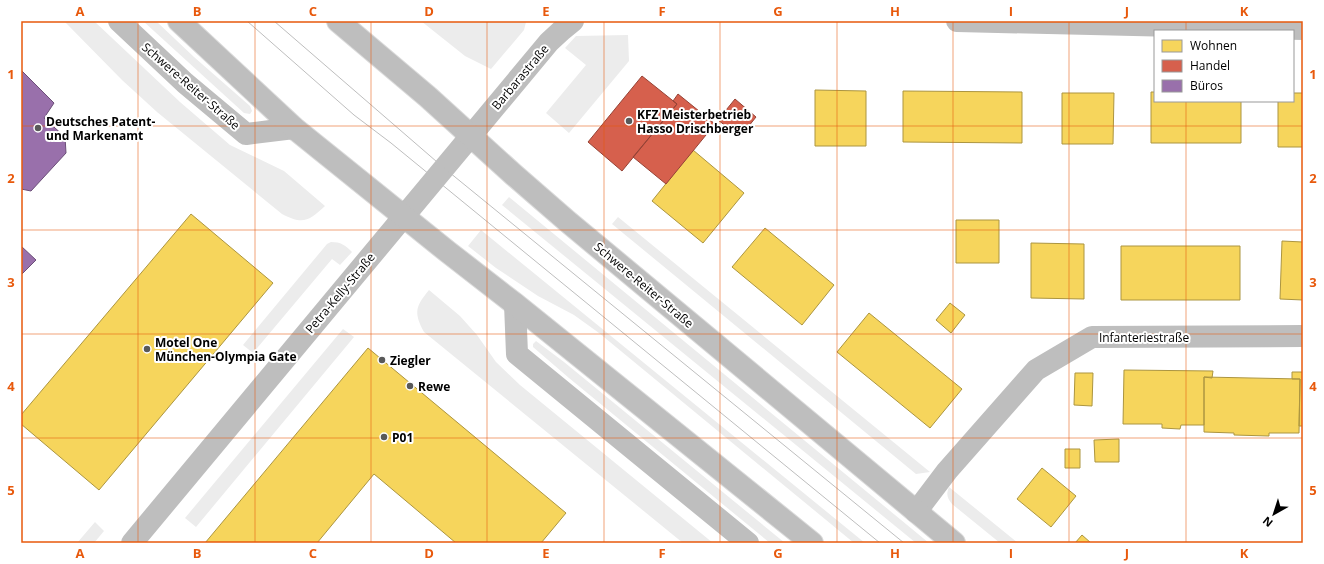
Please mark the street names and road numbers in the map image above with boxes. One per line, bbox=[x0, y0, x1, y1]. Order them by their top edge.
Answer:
street label: Schwere-Reiter-Straße bbox=[138, 39, 244, 134]
street label: Barbarastraße bbox=[488, 40, 553, 113]
street label: Schwere-Reiter-Straße bbox=[591, 238, 697, 332]
street label: Petra-Kelly-Straße bbox=[301, 249, 379, 337]
street label: Infanteriestraße bbox=[1099, 329, 1189, 346]

